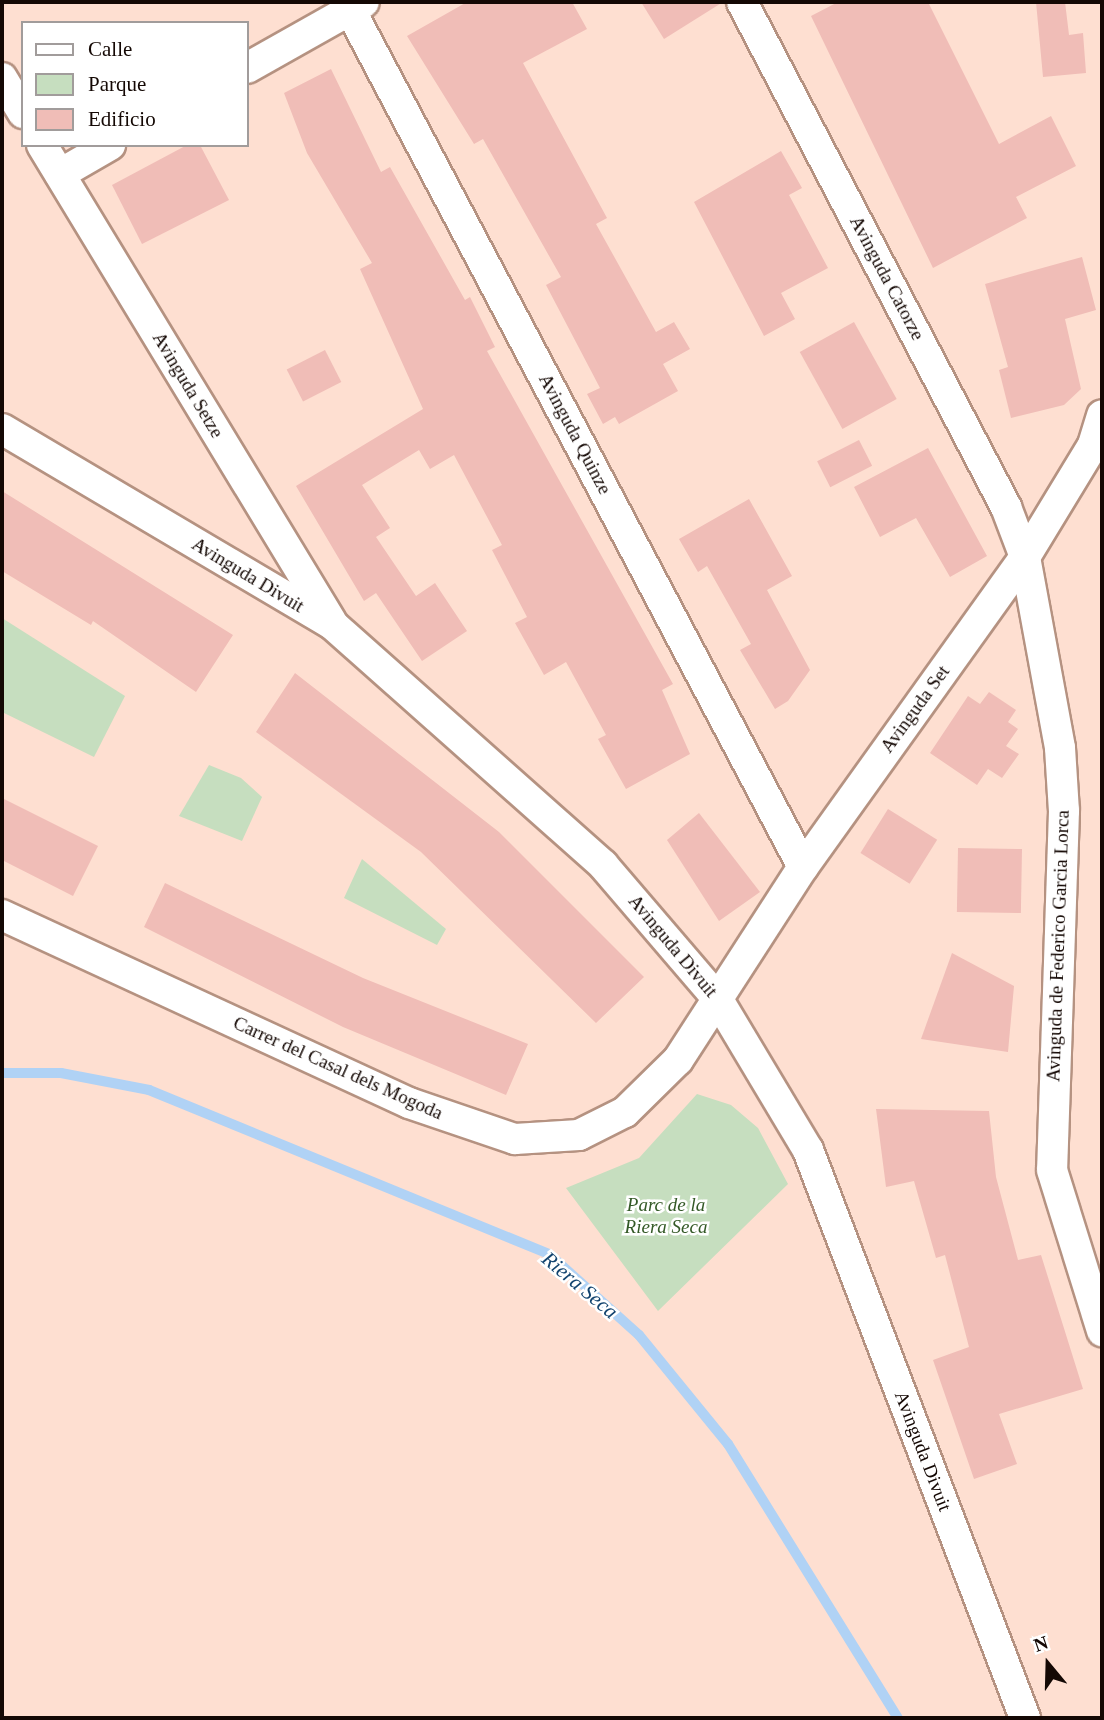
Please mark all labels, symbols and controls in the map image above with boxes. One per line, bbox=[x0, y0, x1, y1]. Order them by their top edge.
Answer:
legend bbox=[21, 21, 248, 147]
text: Calle bbox=[88, 37, 132, 61]
text: Parque bbox=[88, 72, 146, 96]
text: Edificio bbox=[88, 107, 156, 131]
street label: Avinguda Catorze bbox=[845, 212, 929, 344]
street label: Avinguda Setze bbox=[147, 328, 229, 442]
street label: Avinguda Quinze bbox=[534, 370, 616, 498]
street label: Avinguda Divuit bbox=[188, 533, 308, 617]
street label: Avinguda Set bbox=[876, 661, 954, 757]
street label: Avinguda de Federico Garcia Lorca bbox=[1042, 810, 1074, 1082]
street label: Avinguda Divuit bbox=[624, 890, 722, 1002]
street label: Carrer del Casal dels Mogoda bbox=[230, 1011, 446, 1125]
park label: Parc de la Riera Seca bbox=[625, 1194, 707, 1238]
water label: Riera Seca bbox=[537, 1246, 623, 1324]
street label: Avinguda Divuit bbox=[890, 1388, 956, 1514]
north arrow bbox=[1013, 1629, 1083, 1699]
text: N bbox=[1031, 1632, 1051, 1656]

